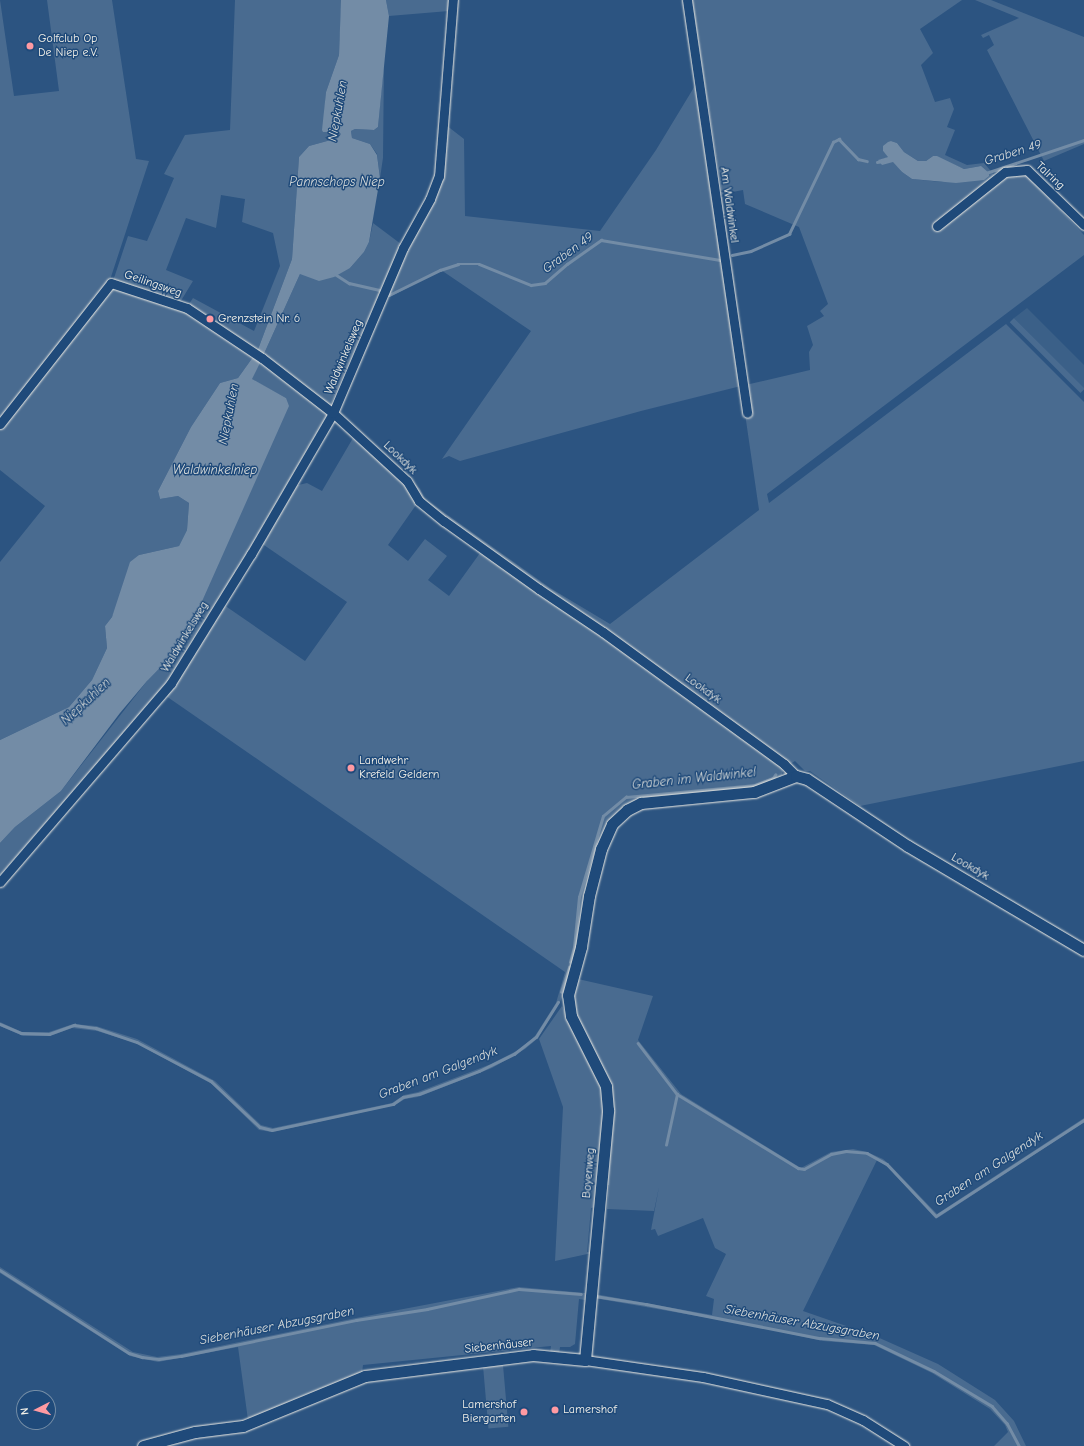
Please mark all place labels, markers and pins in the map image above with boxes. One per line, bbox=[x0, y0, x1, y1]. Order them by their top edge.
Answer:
place label: Golfclub Op De Niep e.V. bbox=[38, 32, 97, 60]
marker: Golfclub Op De Niep e.V. bbox=[25, 41, 35, 51]
place label: Grenzstein Nr. 6 bbox=[218, 312, 300, 326]
marker: Grenzstein Nr. 6 bbox=[205, 314, 215, 324]
place label: Landwehr Krefeld Geldern bbox=[359, 754, 439, 782]
marker: Landwehr Krefeld Geldern bbox=[346, 763, 356, 773]
place label: Lamershof Biergarten bbox=[462, 1398, 516, 1426]
place label: Lamershof bbox=[563, 1403, 617, 1417]
marker: Lamershof bbox=[550, 1405, 560, 1415]
marker: Lamershof Biergarten bbox=[519, 1407, 529, 1417]

